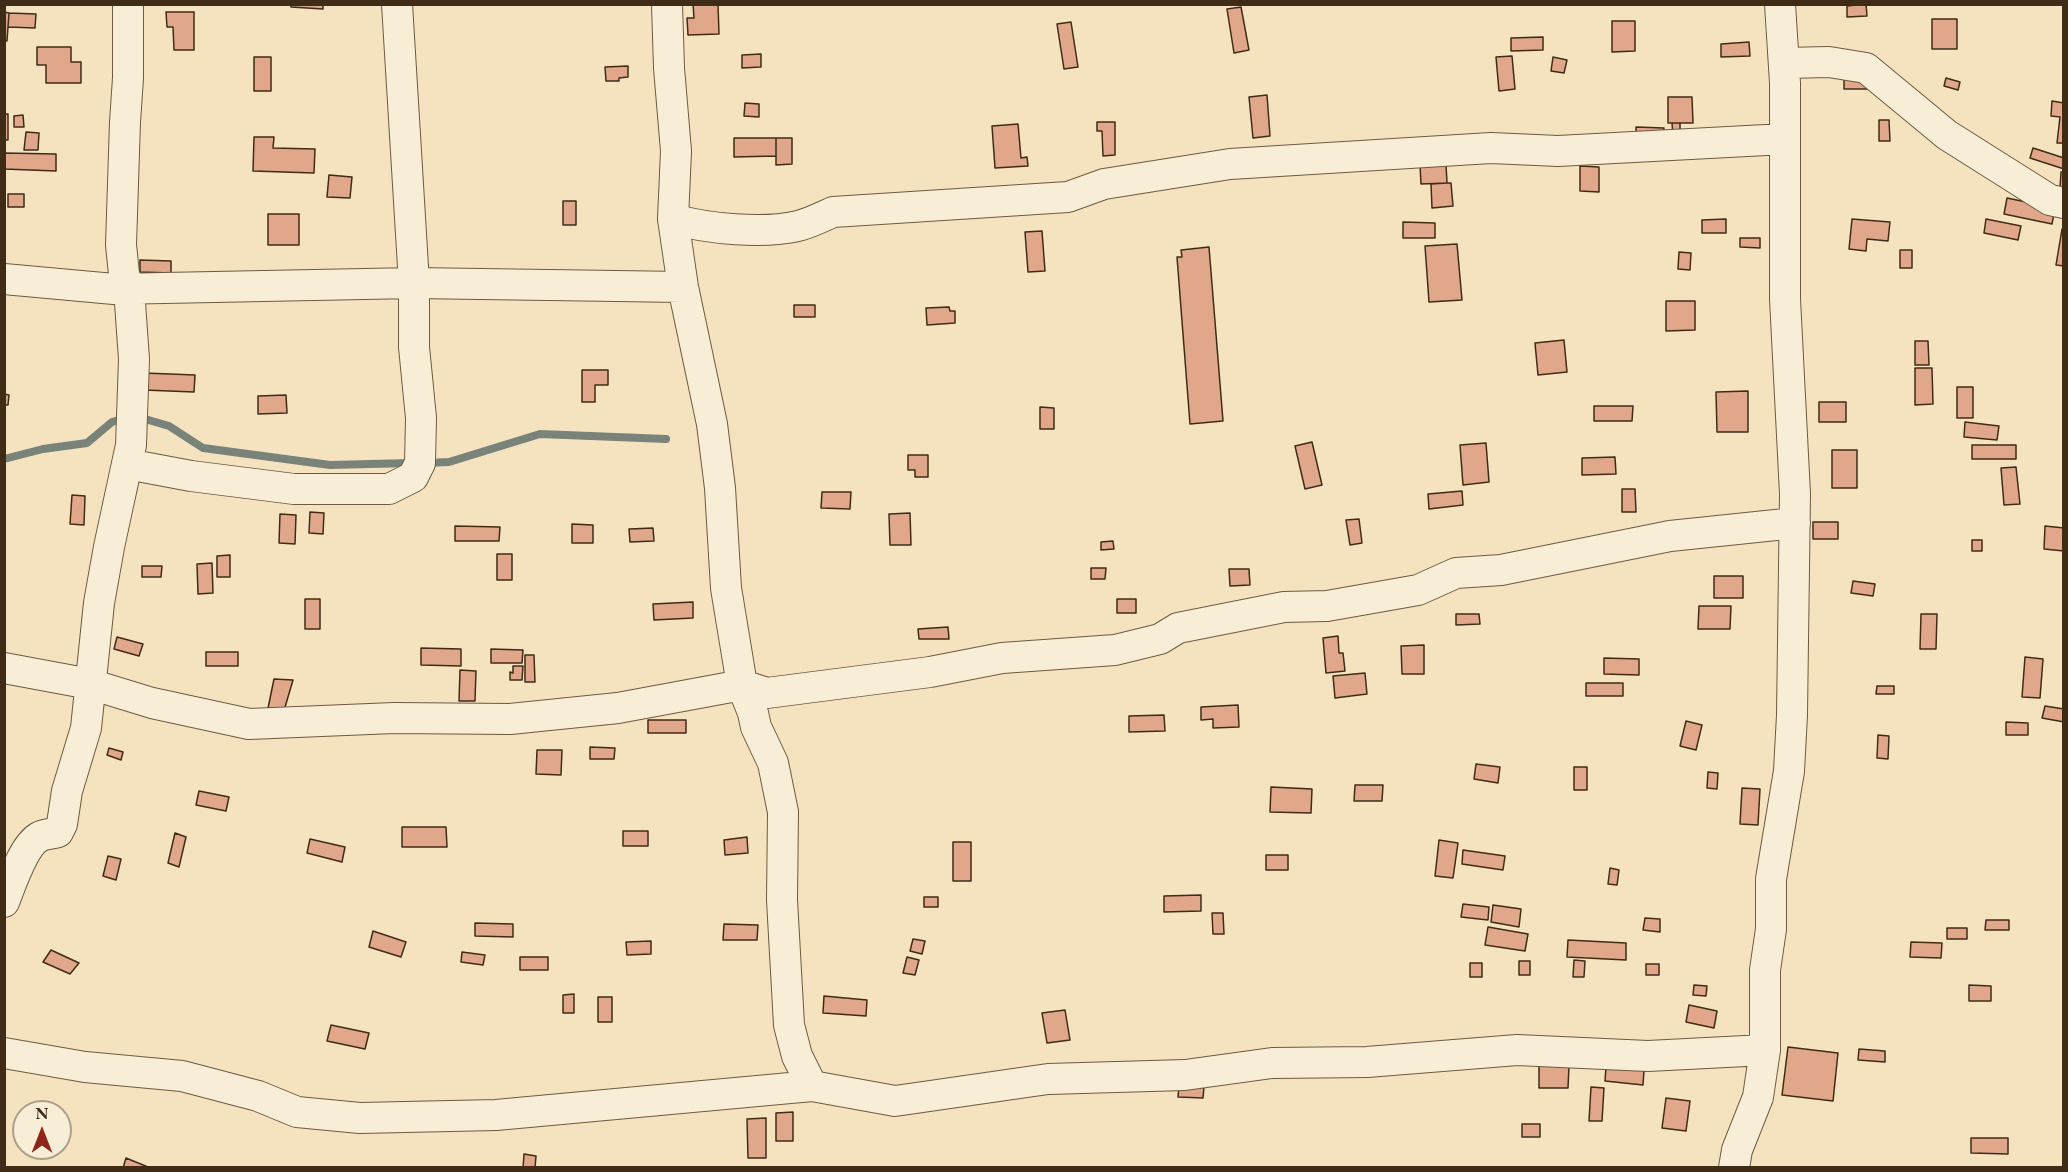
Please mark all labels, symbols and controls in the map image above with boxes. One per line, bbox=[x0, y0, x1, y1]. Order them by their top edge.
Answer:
north arrow bbox=[12, 1100, 72, 1160]
text: N bbox=[36, 1103, 48, 1124]

